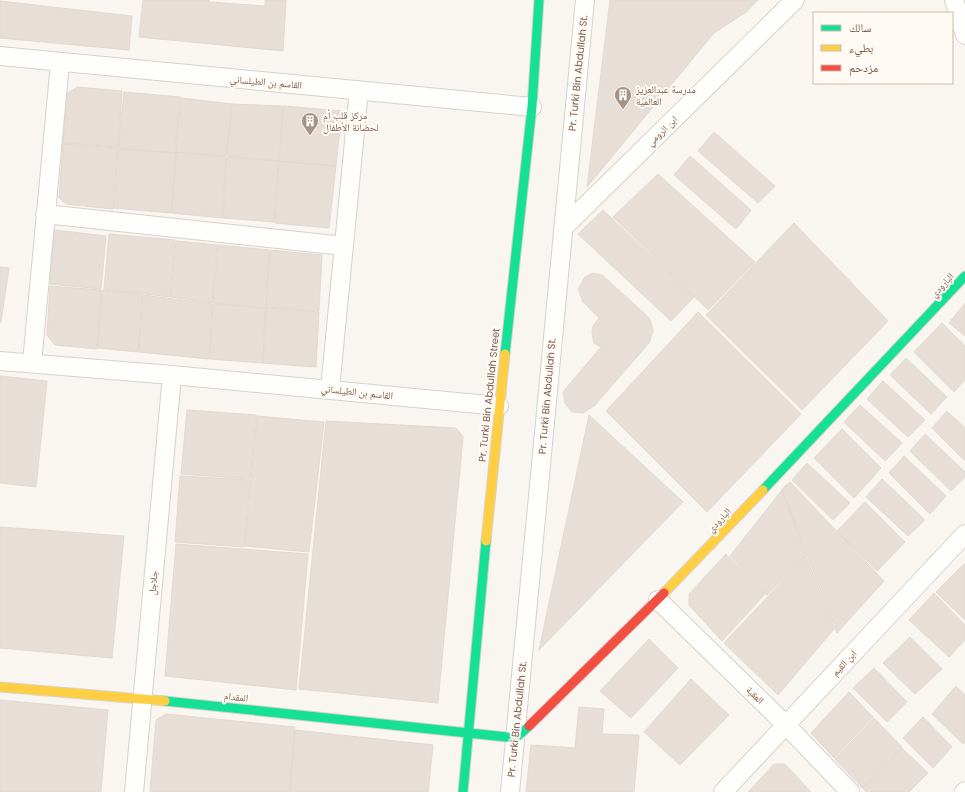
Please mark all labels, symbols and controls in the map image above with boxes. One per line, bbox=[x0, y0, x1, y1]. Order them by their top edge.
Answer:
legend bbox=[813, 12, 953, 84]
street label: Pr. Turki Bin Abdullah St. bbox=[564, 14, 592, 132]
text: سالك bbox=[849, 19, 871, 36]
text: بطيء bbox=[849, 39, 873, 58]
text: مزدحم bbox=[849, 59, 878, 76]
street label: القاسم بن الطيلساني bbox=[229, 71, 303, 93]
place label: مدرسة عبدالعزيز العالمية bbox=[635, 82, 696, 109]
building icon: مدرسة عبدالعزيز العالمية bbox=[613, 85, 633, 110]
place label: مركز قلب أم لحضانة الأطفال bbox=[323, 108, 379, 135]
building icon: مركز قلب أم لحضانة الأطفال bbox=[300, 111, 320, 136]
street label: ابن الرومي bbox=[643, 112, 681, 150]
street label: البارودي bbox=[927, 269, 958, 301]
street label: Pr. Turki Bin Abdullah Street bbox=[475, 327, 504, 463]
street label: Pr. Turki Bin Abdullah St. bbox=[534, 337, 560, 455]
street label: القاسم بن الطيلساني bbox=[320, 381, 394, 404]
street label: البارودي bbox=[704, 504, 735, 536]
street label: جلاجل bbox=[144, 569, 162, 596]
street label: ابن القيم bbox=[828, 647, 860, 679]
street label: Pr. Turki Bin Abdullah St. bbox=[503, 660, 531, 778]
street label: العقبة bbox=[743, 683, 767, 707]
street label: المقدام bbox=[223, 688, 249, 706]

